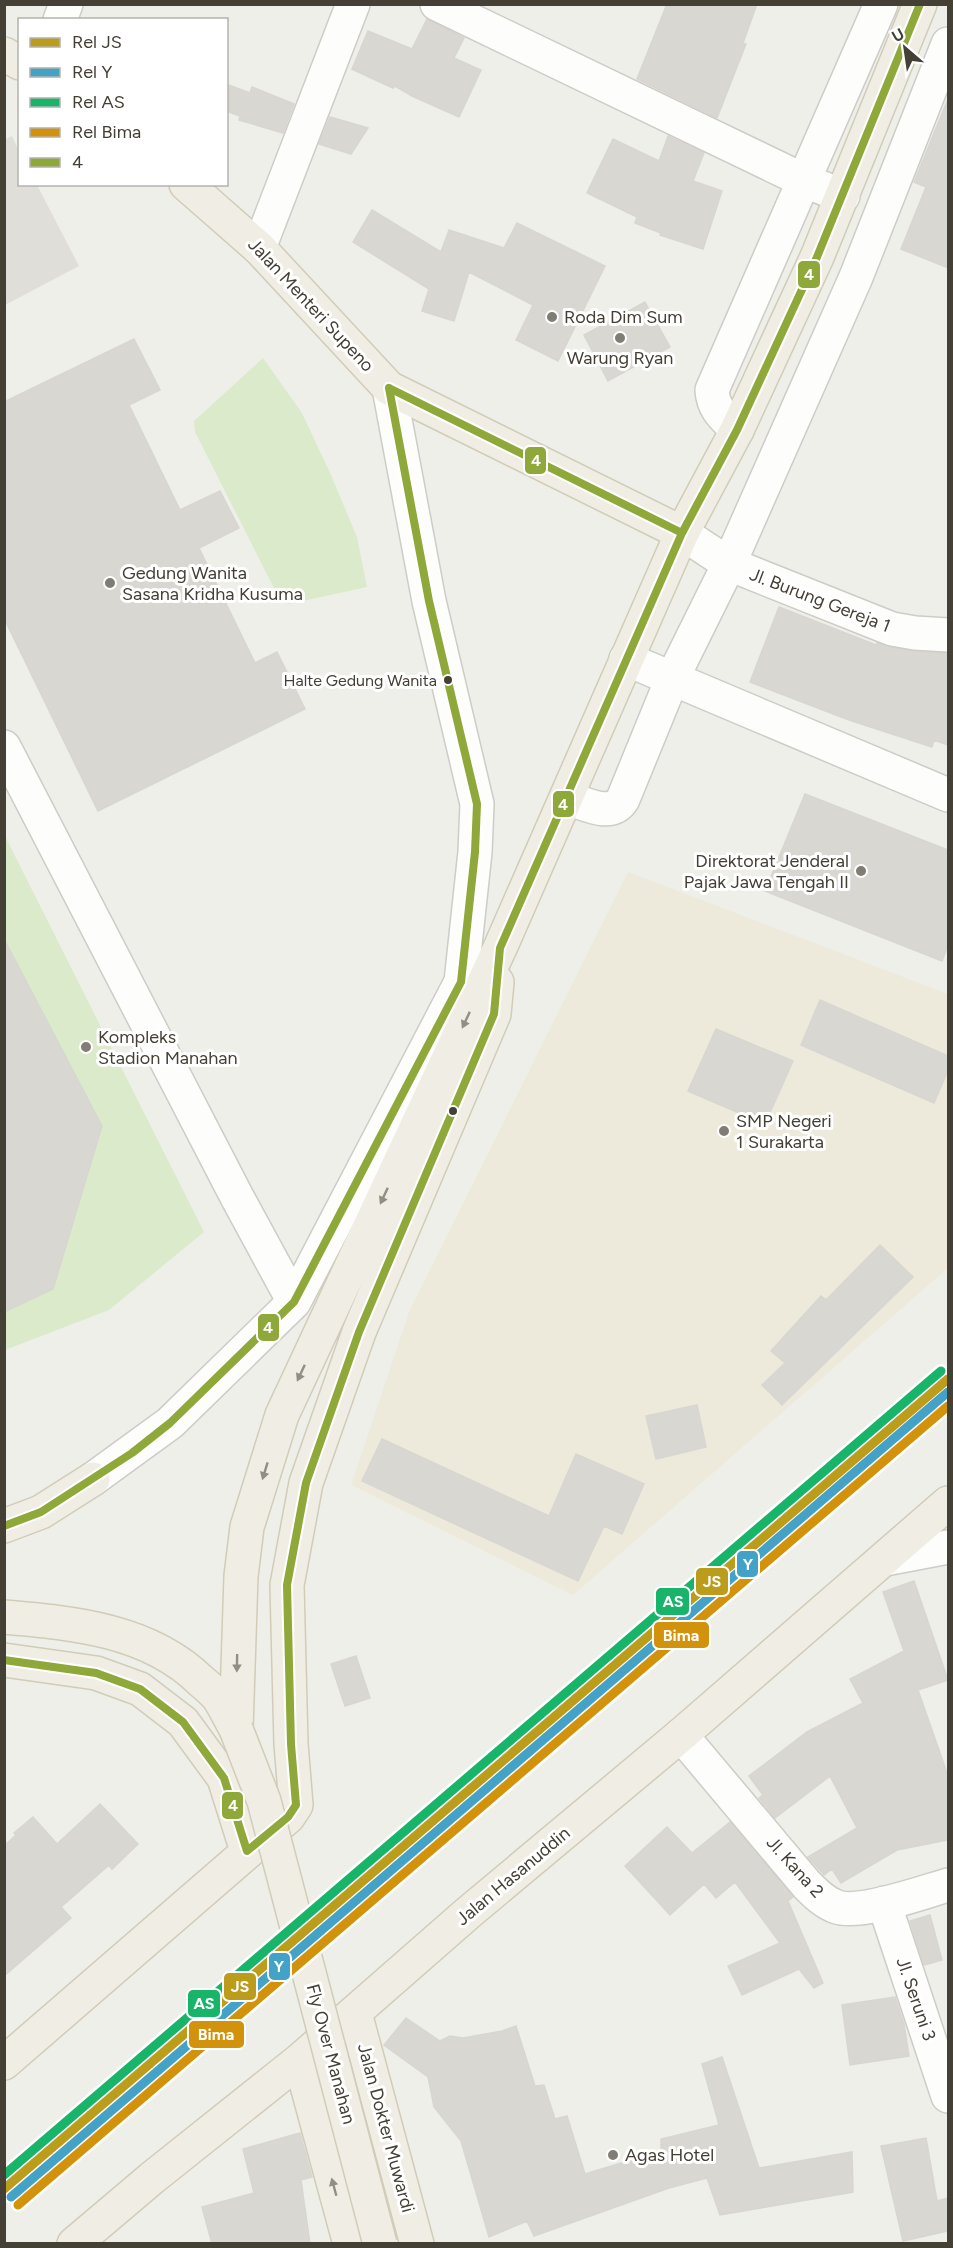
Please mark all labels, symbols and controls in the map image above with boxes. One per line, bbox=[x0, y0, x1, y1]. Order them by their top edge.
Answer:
legend bbox=[18, 18, 228, 186]
north arrow bbox=[875, 18, 935, 78]
text: U bbox=[888, 24, 908, 46]
text: Rel JS bbox=[72, 31, 122, 53]
text: Rel Y bbox=[72, 61, 113, 83]
text: Rel AS bbox=[72, 91, 125, 113]
text: Rel Bima bbox=[72, 121, 141, 143]
text: 4 bbox=[72, 151, 83, 173]
street label: Jalan Menteri Supeno bbox=[243, 234, 379, 376]
line badge: 4 bbox=[797, 260, 821, 289]
text: 4 bbox=[804, 265, 814, 284]
place label: Roda Dim Sum bbox=[564, 306, 683, 328]
marker: Roda Dim Sum bbox=[545, 310, 559, 324]
marker: Warung Ryan bbox=[613, 331, 627, 345]
place label: Warung Ryan bbox=[567, 347, 673, 369]
line badge: 4 bbox=[524, 446, 547, 475]
text: 4 bbox=[531, 451, 541, 470]
place label: Gedung Wanita Sasana Kridha Kusuma bbox=[122, 562, 303, 605]
street label: Jl. Burung Gereja 1 bbox=[747, 563, 893, 637]
marker: Gedung Wanita Sasana Kridha Kusuma bbox=[103, 576, 117, 590]
place label: Halte Gedung Wanita bbox=[283, 671, 437, 690]
marker: Halte Gedung Wanita bbox=[442, 674, 454, 686]
line badge: 4 bbox=[552, 790, 575, 818]
text: 4 bbox=[558, 795, 568, 814]
place label: Direktorat Jenderal Pajak Jawa Tengah II bbox=[684, 850, 849, 893]
marker: Direktorat Jenderal Pajak Jawa Tengah II bbox=[854, 864, 868, 878]
one-way arrow bbox=[462, 1011, 471, 1028]
place label: Kompleks Stadion Manahan bbox=[98, 1026, 238, 1069]
marker: Kompleks Stadion Manahan bbox=[79, 1040, 93, 1054]
unlabelled marker bbox=[447, 1105, 459, 1117]
place label: SMP Negeri 1 Surakarta bbox=[736, 1110, 832, 1153]
marker: SMP Negeri 1 Surakarta bbox=[717, 1124, 731, 1138]
one-way arrow bbox=[379, 1188, 389, 1206]
line badge: 4 bbox=[257, 1313, 280, 1342]
text: 4 bbox=[263, 1318, 273, 1337]
one-way arrow bbox=[297, 1365, 306, 1382]
one-way arrow bbox=[259, 1462, 269, 1480]
line badge: Y bbox=[736, 1550, 759, 1578]
text: Y bbox=[743, 1555, 754, 1574]
line badge: JS bbox=[695, 1567, 729, 1596]
text: JS bbox=[703, 1572, 722, 1591]
line badge: AS bbox=[655, 1587, 690, 1616]
text: AS bbox=[662, 1592, 684, 1611]
line badge: Bima bbox=[653, 1621, 710, 1649]
text: Bima bbox=[663, 1626, 699, 1645]
one-way arrow bbox=[232, 1654, 242, 1673]
line badge: 4 bbox=[221, 1791, 244, 1820]
text: 4 bbox=[228, 1796, 238, 1815]
street label: Jalan Hasanuddin bbox=[452, 1822, 574, 1930]
street label: Jl. Kana 2 bbox=[762, 1832, 828, 1902]
line badge: Y bbox=[268, 1952, 291, 1981]
street label: Jl. Seruni 3 bbox=[891, 1954, 941, 2044]
text: Y bbox=[274, 1957, 285, 1976]
line badge: JS bbox=[223, 1972, 257, 2001]
text: JS bbox=[231, 1977, 250, 1996]
street label: Fly Over Manahan bbox=[302, 1982, 360, 2126]
line badge: AS bbox=[187, 1989, 221, 2018]
text: AS bbox=[193, 1994, 215, 2013]
line badge: Bima bbox=[188, 2020, 245, 2049]
text: Bima bbox=[198, 2025, 234, 2044]
street label: Jalan Dokter Muwardi bbox=[353, 2041, 419, 2215]
place label: Agas Hotel bbox=[625, 2144, 714, 2166]
marker: Agas Hotel bbox=[606, 2148, 620, 2162]
one-way arrow bbox=[329, 2178, 339, 2196]

